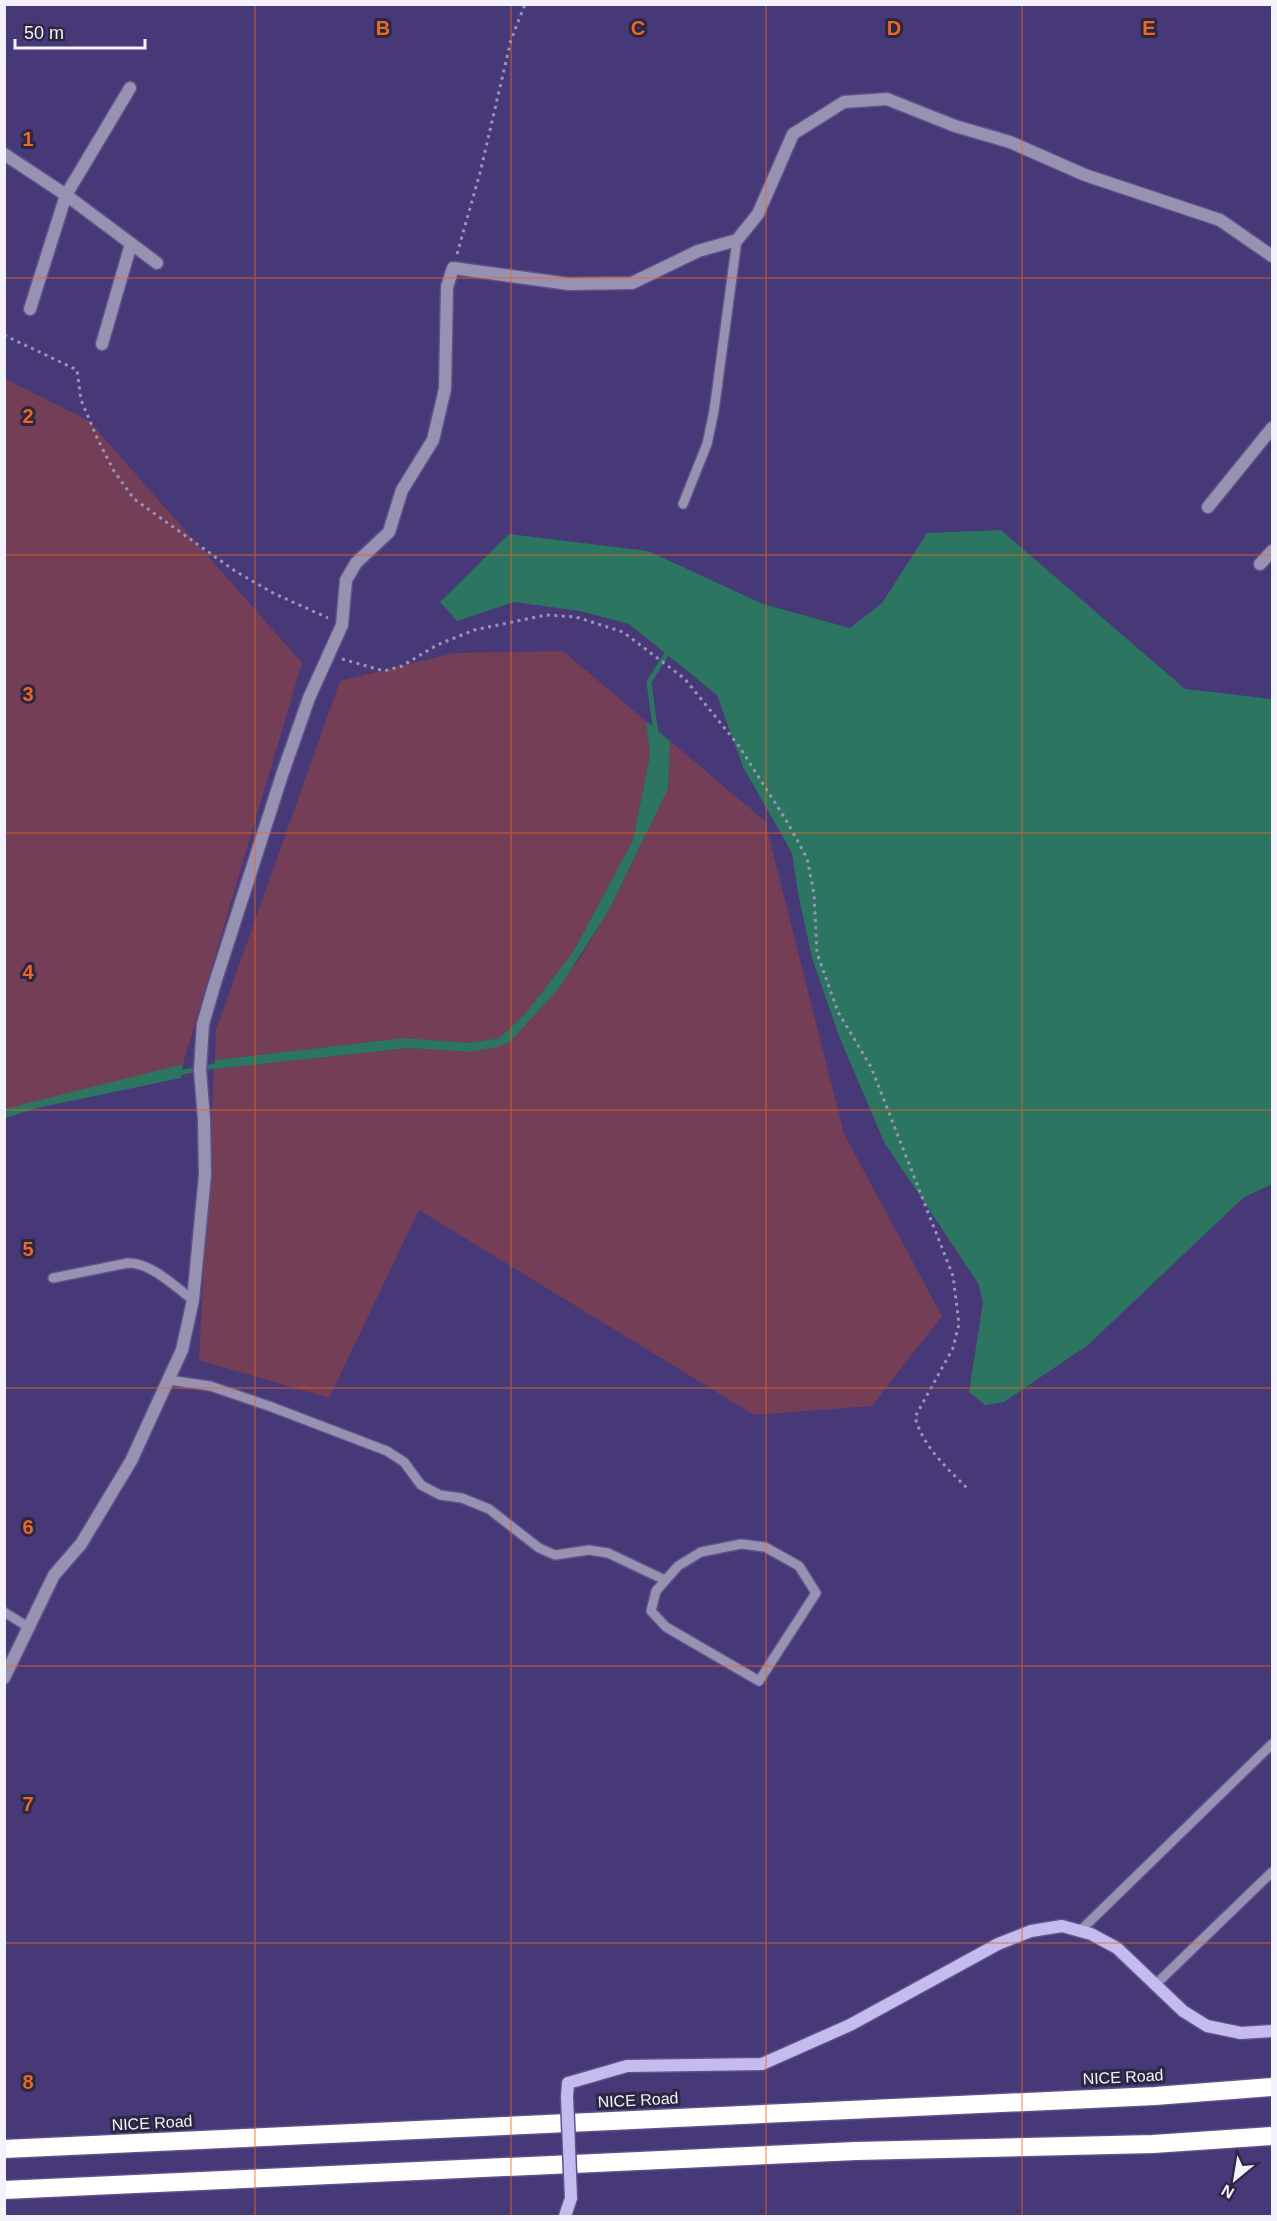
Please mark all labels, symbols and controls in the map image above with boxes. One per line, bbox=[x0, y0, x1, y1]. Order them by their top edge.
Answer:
scale bar bbox=[15, 12, 146, 50]
text: B bbox=[376, 17, 390, 39]
text: C bbox=[631, 17, 645, 39]
text: D bbox=[887, 17, 901, 39]
text: E bbox=[1142, 17, 1156, 39]
text: 50 m bbox=[24, 23, 64, 43]
text: 1 bbox=[22, 128, 34, 150]
text: 2 bbox=[22, 405, 34, 427]
text: 3 bbox=[22, 683, 34, 705]
text: 4 bbox=[22, 961, 34, 983]
text: 5 bbox=[22, 1238, 34, 1260]
text: 6 bbox=[22, 1516, 34, 1538]
text: 7 bbox=[22, 1793, 34, 1815]
street label: NICE Road bbox=[1082, 2066, 1164, 2088]
text: 8 bbox=[22, 2071, 34, 2093]
street label: NICE Road bbox=[597, 2089, 679, 2111]
street label: NICE Road bbox=[111, 2112, 193, 2134]
north arrow bbox=[1205, 2149, 1265, 2209]
text: N bbox=[1218, 2181, 1237, 2202]

